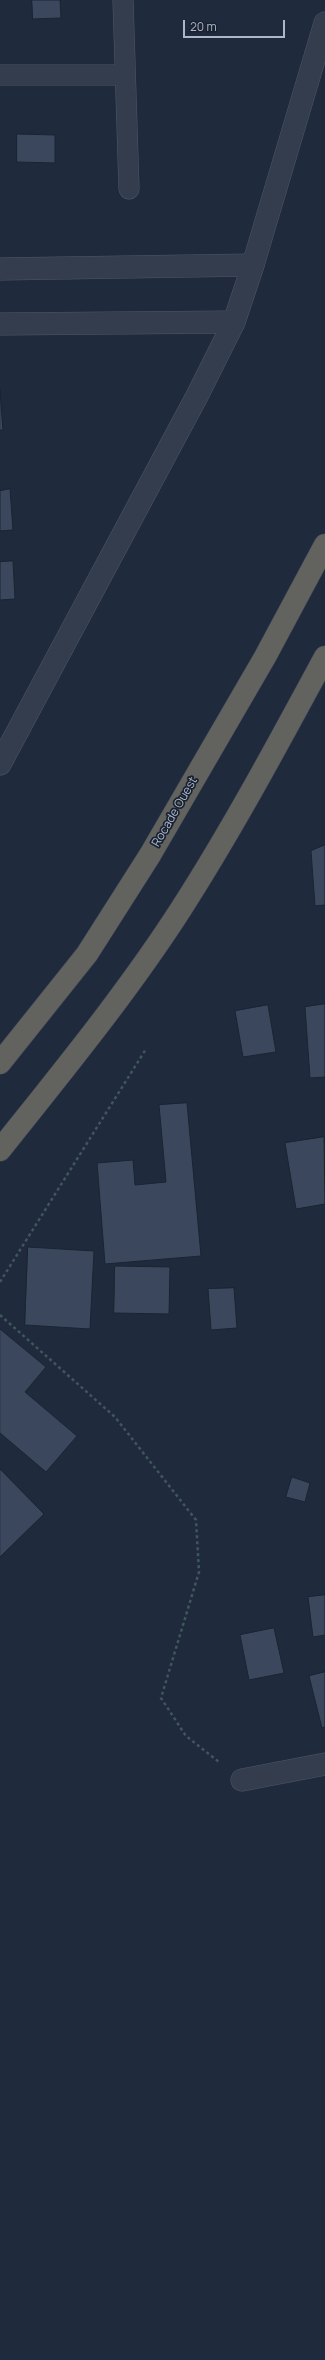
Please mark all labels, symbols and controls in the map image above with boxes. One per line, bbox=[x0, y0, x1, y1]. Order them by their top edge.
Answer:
scale bar bbox=[185, 12, 287, 38]
text: 20 m bbox=[190, 18, 217, 35]
street label: Rocade Ouest bbox=[149, 774, 201, 850]

